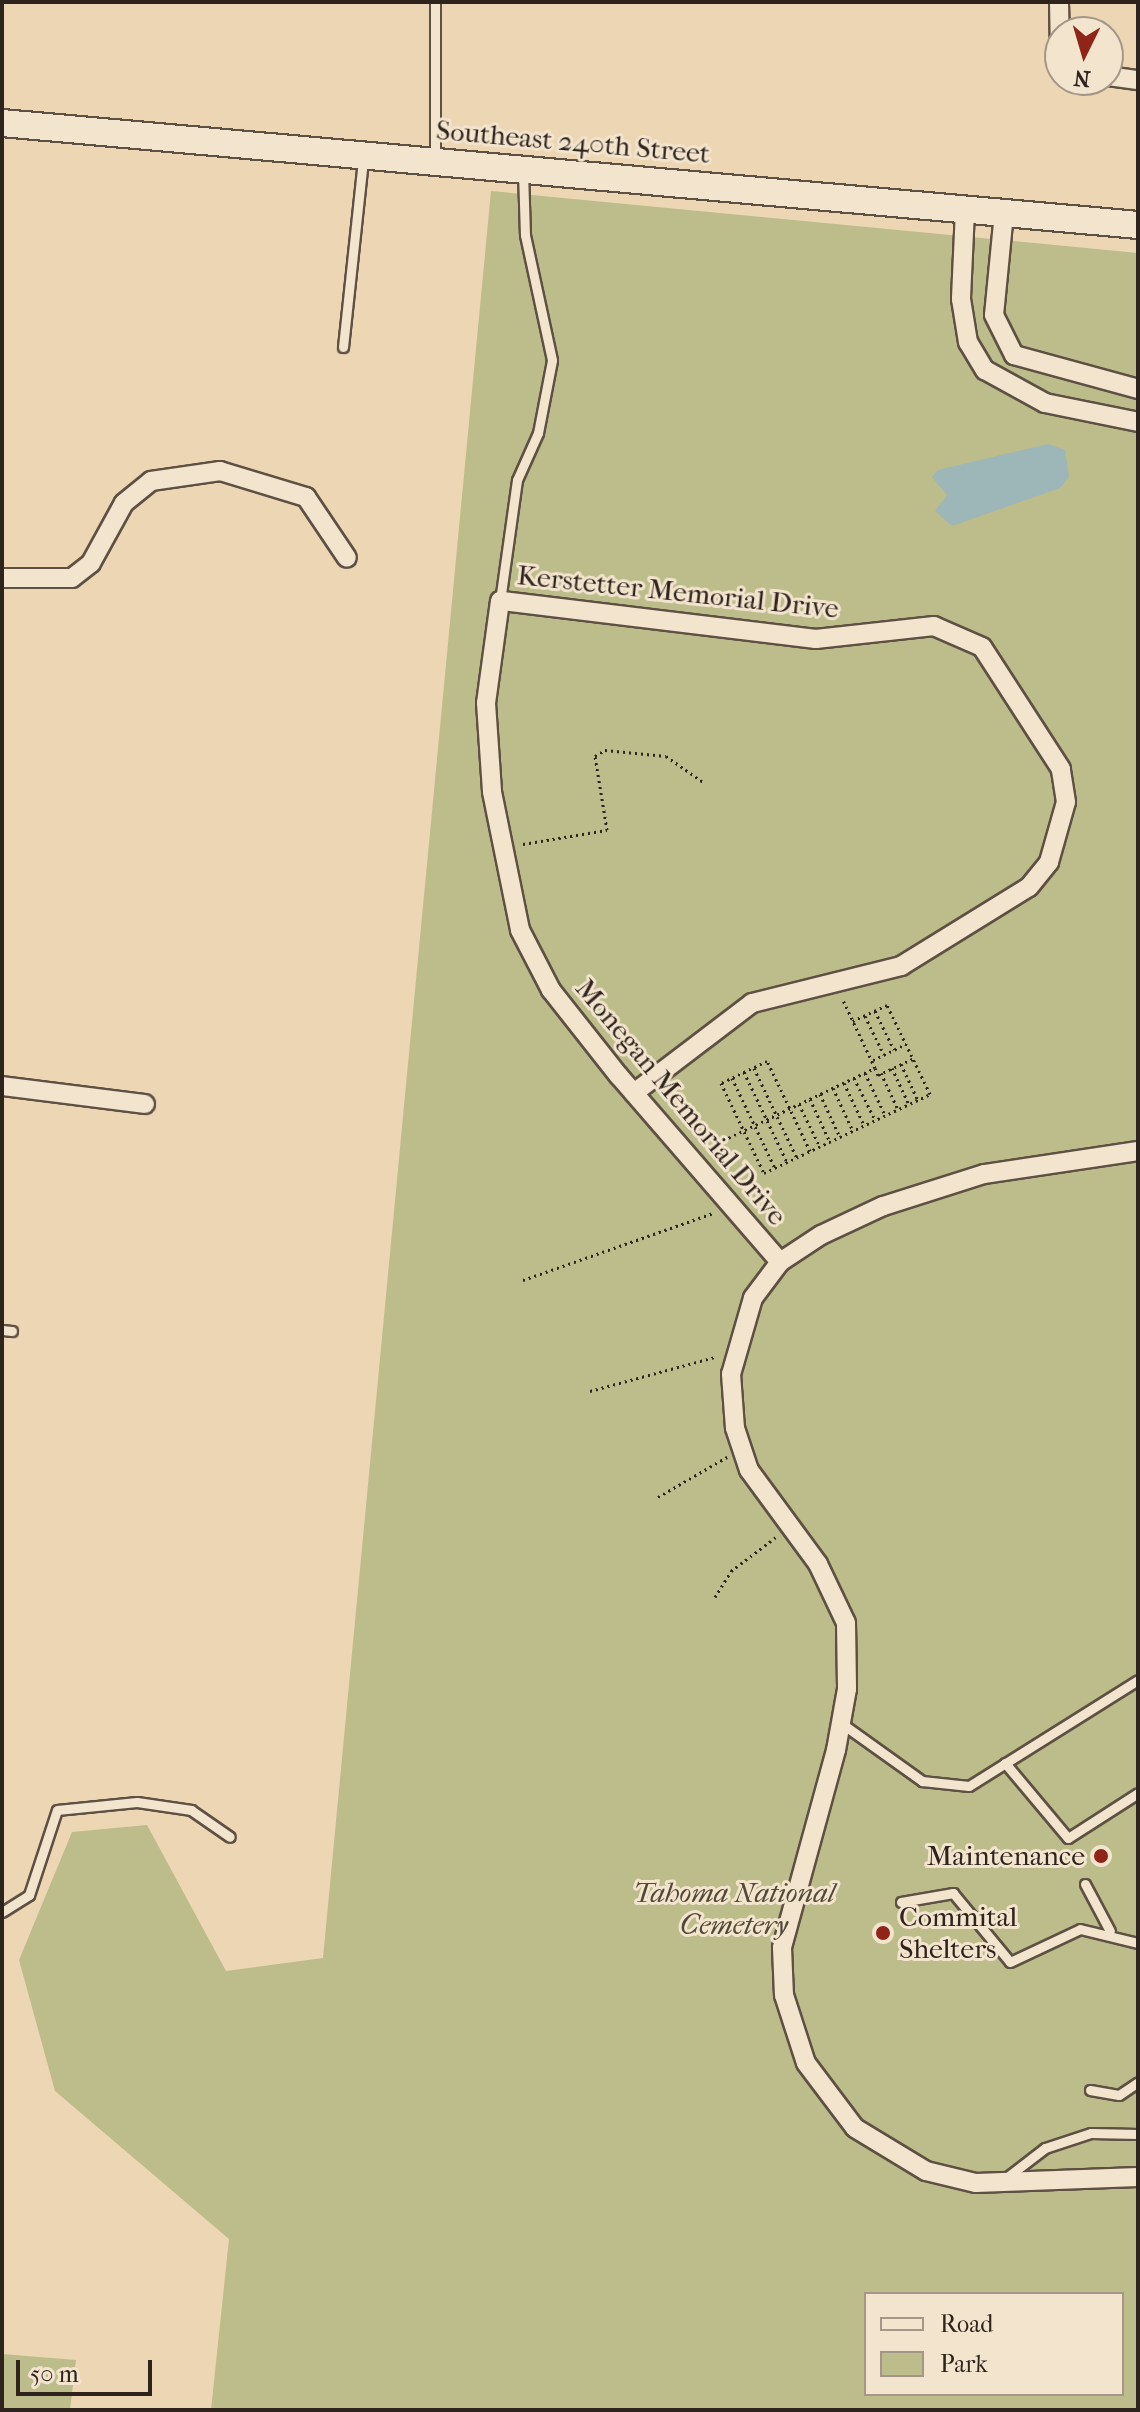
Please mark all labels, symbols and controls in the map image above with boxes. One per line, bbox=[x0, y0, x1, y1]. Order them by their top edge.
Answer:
north arrow bbox=[1044, 16, 1124, 96]
text: N bbox=[1073, 64, 1092, 92]
street label: Southeast 240th Street bbox=[435, 113, 711, 171]
street label: Kerstetter Memorial Drive bbox=[516, 558, 840, 626]
street label: Monegan Memorial Drive bbox=[568, 972, 794, 1232]
place label: Maintenance bbox=[927, 1839, 1085, 1873]
marker: Maintenance bbox=[1092, 1847, 1110, 1865]
park label: Tahoma National Cemetery bbox=[633, 1876, 835, 1942]
place label: Commital Shelters bbox=[899, 1900, 1017, 1966]
marker: Commital Shelters bbox=[874, 1924, 892, 1942]
legend bbox=[864, 2292, 1124, 2396]
text: Road bbox=[940, 2310, 993, 2338]
scale bar bbox=[20, 2344, 156, 2394]
text: Park bbox=[940, 2350, 988, 2378]
text: 50 m bbox=[30, 2360, 79, 2388]

